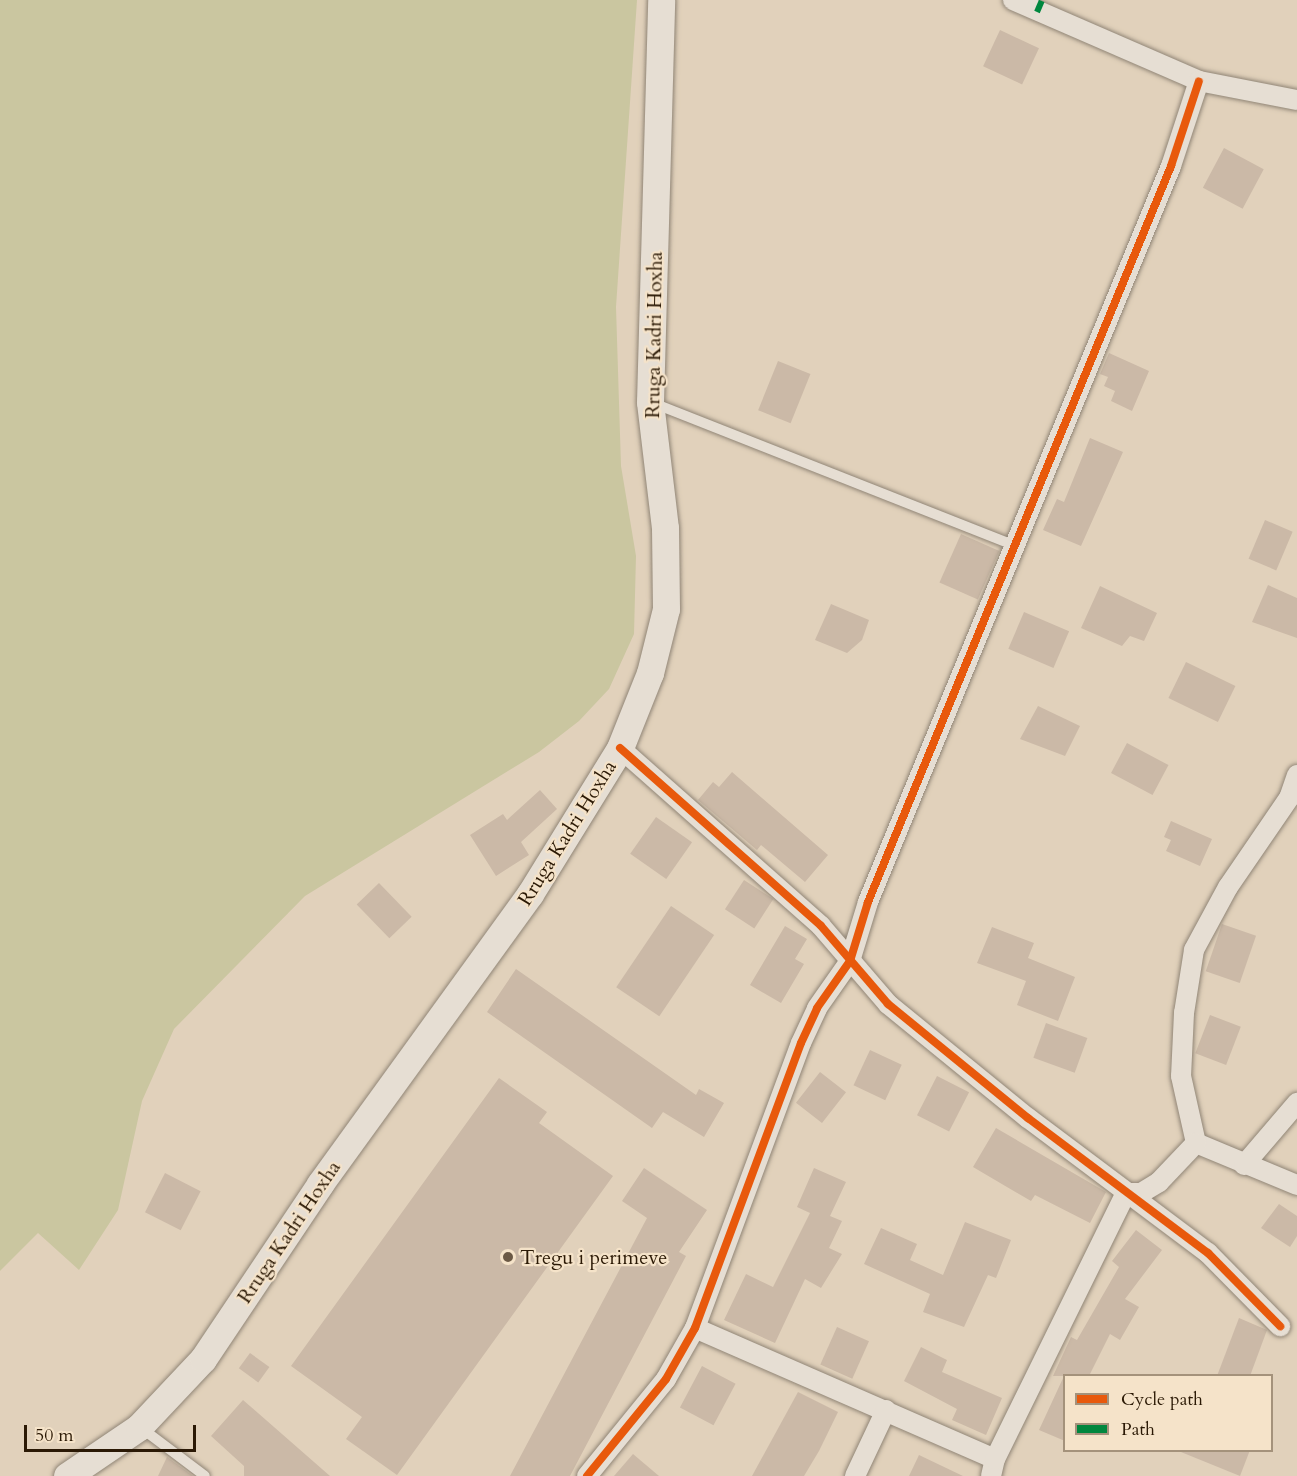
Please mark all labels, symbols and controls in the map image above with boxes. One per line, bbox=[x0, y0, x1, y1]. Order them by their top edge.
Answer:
street label: Rruga Kadri Hoxha bbox=[641, 251, 667, 419]
street label: Rruga Kadri Hoxha bbox=[513, 756, 621, 910]
street label: Rruga Kadri Hoxha bbox=[232, 1156, 346, 1308]
place label: Tregu i perimeve bbox=[520, 1245, 667, 1269]
marker: Tregu i perimeve bbox=[501, 1250, 515, 1264]
legend bbox=[1063, 1374, 1273, 1452]
text: Cycle path bbox=[1121, 1387, 1203, 1412]
scale bar bbox=[27, 1413, 200, 1451]
text: Path bbox=[1121, 1417, 1155, 1442]
text: 50 m bbox=[35, 1423, 74, 1448]

